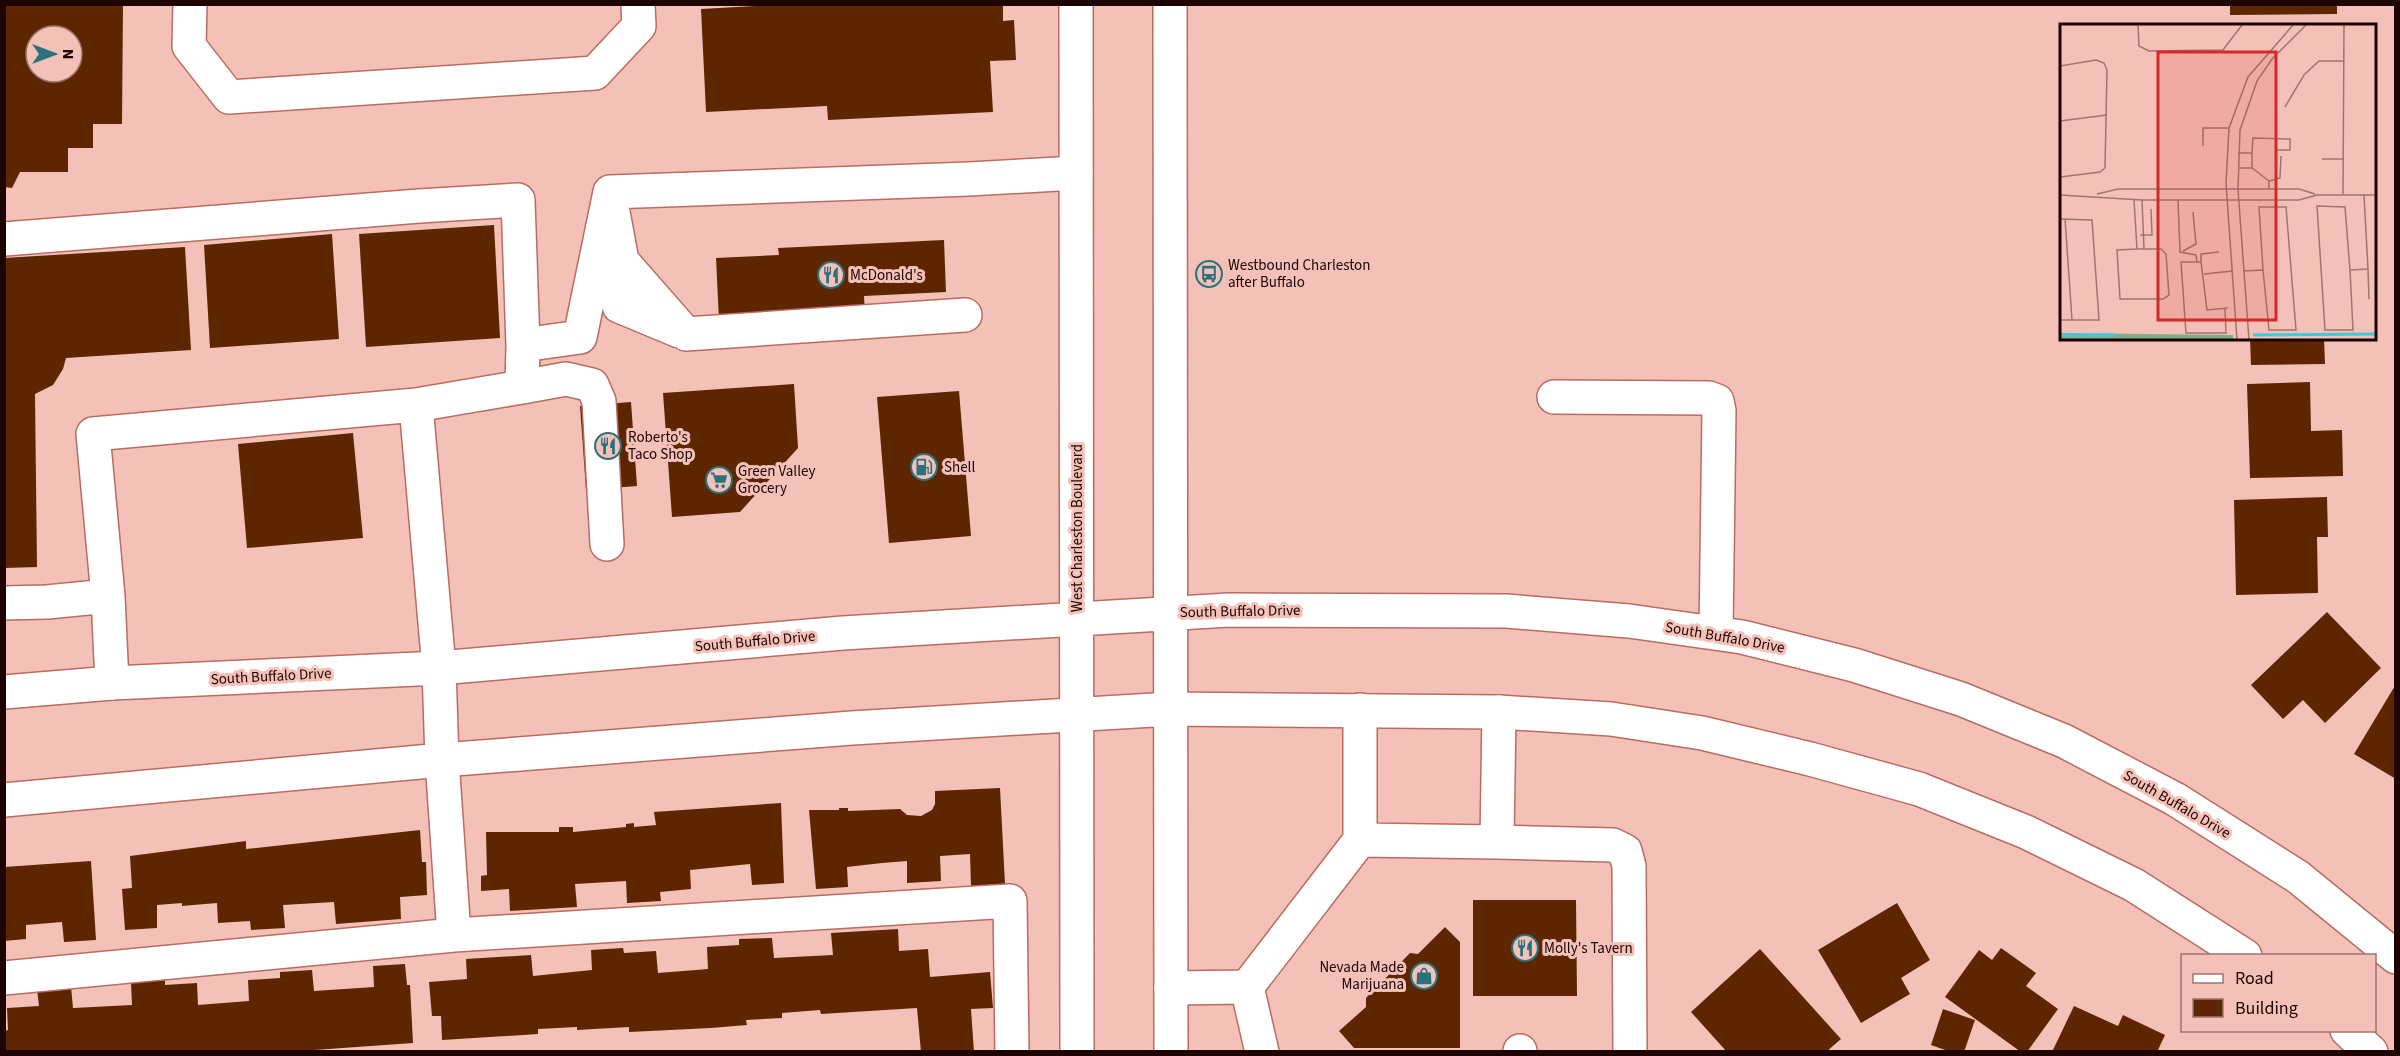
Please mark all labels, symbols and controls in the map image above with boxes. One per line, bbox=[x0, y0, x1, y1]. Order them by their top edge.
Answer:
north arrow bbox=[24, 24, 84, 84]
inset map bbox=[2060, 24, 2376, 340]
text: N bbox=[57, 49, 79, 59]
place label: Westbound Charleston after Buffalo bbox=[1228, 255, 1370, 293]
bus stop icon: Westbound Charleston after Buffalo bbox=[1194, 259, 1224, 289]
restaurant icon: McDonald's bbox=[816, 260, 846, 290]
place label: McDonald's bbox=[850, 265, 923, 286]
place label: Roberto's Taco Shop bbox=[628, 427, 693, 465]
restaurant icon: Roberto's Taco Shop bbox=[593, 431, 623, 461]
street label: West Charleston Boulevard bbox=[1067, 444, 1088, 612]
fuel station icon: Shell bbox=[909, 452, 939, 482]
place label: Shell bbox=[944, 457, 975, 478]
place label: Green Valley Grocery bbox=[738, 461, 816, 499]
supermarket icon: Green Valley Grocery bbox=[704, 465, 734, 495]
street label: South Buffalo Drive bbox=[1179, 600, 1301, 623]
street label: South Buffalo Drive bbox=[1664, 617, 1786, 658]
street label: South Buffalo Drive bbox=[694, 626, 816, 657]
street label: South Buffalo Drive bbox=[210, 663, 332, 690]
street label: South Buffalo Drive bbox=[2119, 765, 2234, 844]
restaurant icon: Molly's Tavern bbox=[1510, 933, 1540, 963]
place label: Molly's Tavern bbox=[1544, 938, 1633, 959]
legend bbox=[2181, 954, 2376, 1032]
place label: Nevada Made Marijuana bbox=[1319, 957, 1404, 995]
shop icon: Nevada Made Marijuana bbox=[1409, 961, 1439, 991]
text: Road bbox=[2235, 966, 2274, 991]
text: Building bbox=[2235, 996, 2298, 1021]

